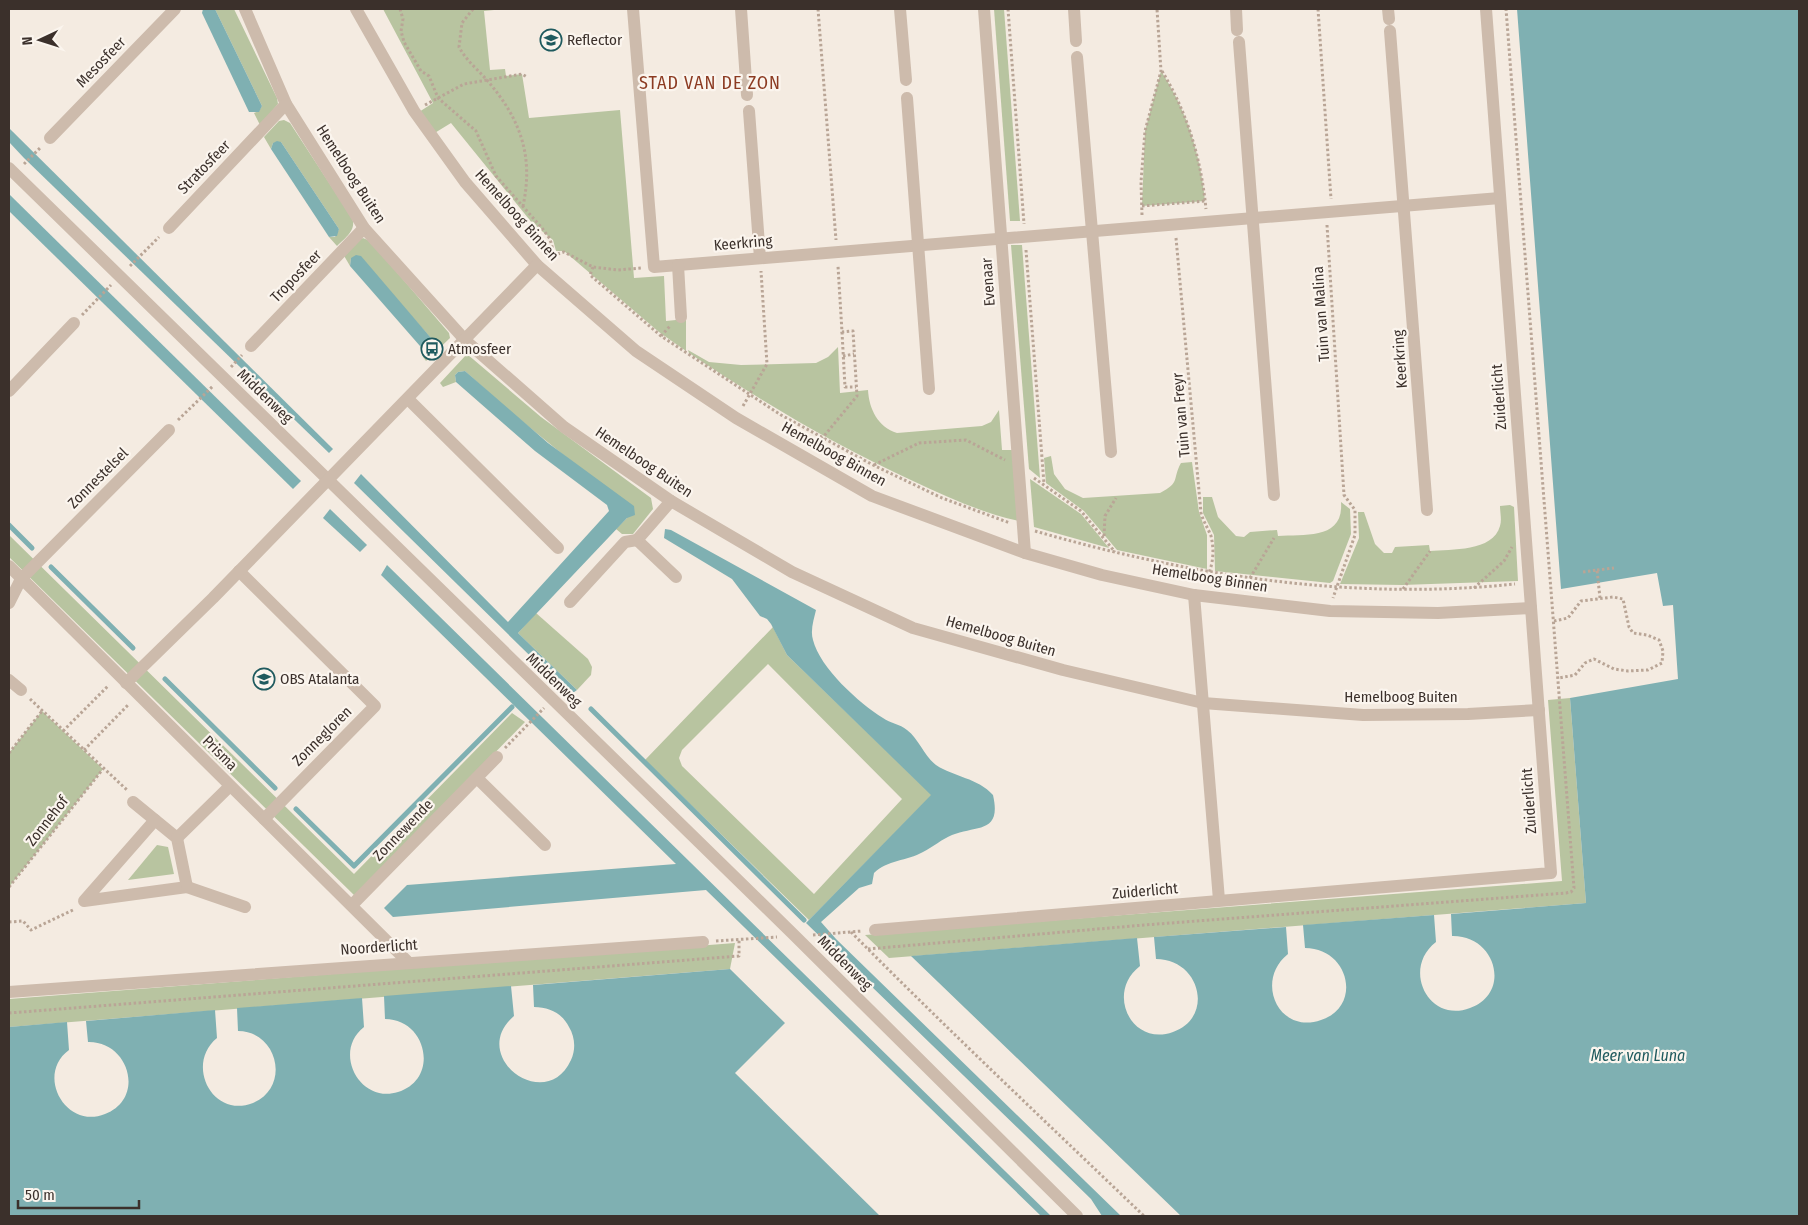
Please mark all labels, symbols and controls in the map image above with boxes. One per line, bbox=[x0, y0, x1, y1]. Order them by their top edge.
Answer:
north arrow bbox=[15, 15, 65, 65]
school or university icon: Reflector bbox=[539, 28, 563, 52]
place label: Reflector bbox=[567, 31, 623, 49]
street label: Mesosfeer bbox=[73, 32, 130, 91]
text: N bbox=[19, 36, 36, 46]
district label: STAD VAN DE ZON bbox=[639, 72, 781, 94]
street label: Hemelboog Buiten bbox=[313, 121, 389, 227]
street label: Stratosfeer bbox=[174, 136, 235, 198]
street label: Hemelboog Binnen bbox=[471, 166, 563, 264]
street label: Keerkring bbox=[713, 231, 773, 255]
street label: Troposfeer bbox=[267, 245, 326, 306]
street label: Evenaar bbox=[977, 256, 999, 307]
street label: Tuin van Malina bbox=[1309, 266, 1333, 362]
street label: Keerkring bbox=[1389, 329, 1411, 389]
bus stop icon: Atmosfeer bbox=[420, 337, 444, 361]
place label: Atmosfeer bbox=[448, 340, 512, 358]
street label: Zuiderlicht bbox=[1488, 363, 1510, 431]
street label: Middenweg bbox=[234, 365, 296, 427]
street label: Tuin van Freyr bbox=[1168, 371, 1194, 458]
street label: Hemelboog Binnen bbox=[779, 418, 889, 490]
street label: Hemelboog Buiten bbox=[592, 423, 696, 501]
street label: Zonnestelsel bbox=[64, 444, 132, 512]
street label: Hemelboog Binnen bbox=[1151, 560, 1269, 596]
street label: Hemelboog Buiten bbox=[944, 612, 1058, 660]
street label: Middenweg bbox=[523, 649, 585, 711]
school or university icon: OBS Atalanta bbox=[252, 667, 276, 691]
place label: OBS Atalanta bbox=[280, 670, 359, 688]
street label: Hemelboog Buiten bbox=[1344, 688, 1458, 706]
street label: Zonnegloren bbox=[288, 702, 356, 770]
street label: Prisma bbox=[199, 732, 241, 774]
street label: Zuiderlicht bbox=[1518, 767, 1540, 835]
street label: Zonnehof bbox=[22, 791, 73, 849]
street label: Zonnewende bbox=[369, 796, 437, 864]
street label: Zuiderlicht bbox=[1111, 879, 1179, 903]
street label: Middenweg bbox=[814, 932, 876, 994]
street label: Noorderlicht bbox=[340, 935, 418, 959]
water label: Meer van Luna bbox=[1591, 1046, 1685, 1065]
scale bar bbox=[18, 1178, 139, 1210]
text: 50 m bbox=[25, 1186, 55, 1204]

